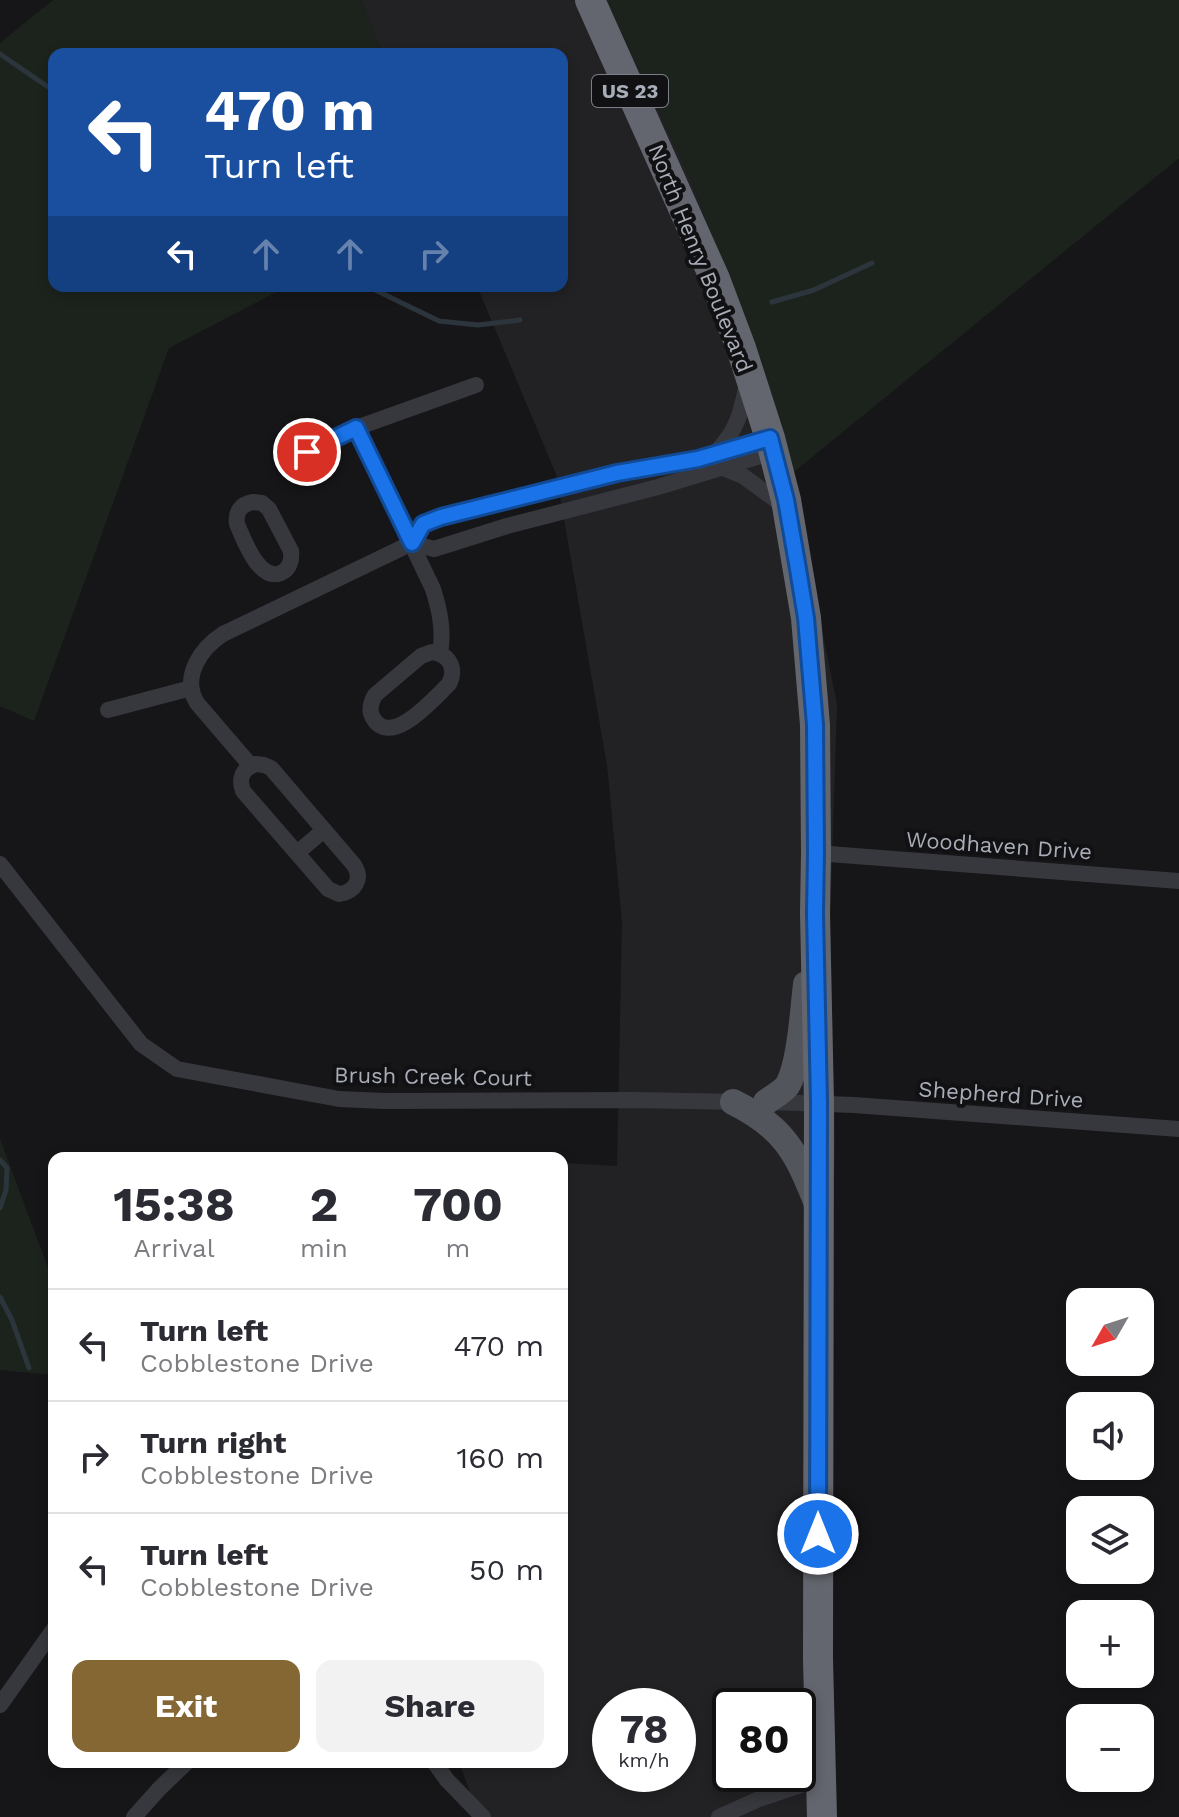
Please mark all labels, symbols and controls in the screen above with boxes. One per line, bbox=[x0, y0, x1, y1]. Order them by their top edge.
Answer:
road number: US 23 bbox=[592, 75, 668, 107]
text: 470 m bbox=[204, 78, 375, 144]
icon: left bbox=[72, 80, 176, 184]
street label: North Henry Boulevard bbox=[643, 141, 758, 376]
text: Turn left bbox=[204, 145, 354, 187]
icon: left bbox=[160, 232, 204, 276]
icon: ahead bbox=[244, 232, 288, 276]
icon: ahead bbox=[328, 232, 372, 276]
icon: right bbox=[412, 232, 456, 276]
pin bbox=[273, 418, 341, 486]
icon: arrive bbox=[285, 430, 329, 474]
street label: Woodhaven Drive bbox=[905, 827, 1093, 864]
street label: Brush Creek Court bbox=[334, 1062, 532, 1091]
street label: Shepherd Drive bbox=[918, 1076, 1084, 1113]
text: 15:38 bbox=[113, 1176, 235, 1233]
text: 2 bbox=[310, 1176, 338, 1233]
text: 700 bbox=[413, 1176, 503, 1233]
text: Arrival bbox=[133, 1233, 215, 1263]
text: min bbox=[300, 1233, 348, 1263]
text: m bbox=[446, 1233, 470, 1263]
north arrow bbox=[1066, 1288, 1154, 1376]
map controls bbox=[1066, 1288, 1154, 1792]
text: Turn left bbox=[140, 1313, 268, 1348]
icon: left bbox=[72, 1323, 116, 1367]
text: 470 m bbox=[453, 1328, 544, 1363]
text: Cobblestone Drive bbox=[140, 1348, 374, 1378]
button: sound bbox=[1066, 1392, 1154, 1480]
text: Turn right bbox=[140, 1425, 286, 1460]
icon: right bbox=[72, 1435, 116, 1479]
text: 160 m bbox=[457, 1440, 544, 1475]
text: Cobblestone Drive bbox=[140, 1460, 374, 1490]
position arrow bbox=[776, 1492, 860, 1576]
button: layers bbox=[1066, 1496, 1154, 1584]
text: Turn left bbox=[140, 1537, 268, 1572]
icon: left bbox=[72, 1547, 116, 1591]
text: 50 m bbox=[469, 1552, 544, 1587]
text: Cobblestone Drive bbox=[140, 1572, 374, 1602]
button: + bbox=[1066, 1600, 1154, 1688]
button: Exit bbox=[72, 1660, 300, 1752]
button: Share bbox=[316, 1660, 544, 1752]
speed limit sign: 80 bbox=[712, 1688, 816, 1792]
button: − bbox=[1066, 1704, 1154, 1792]
text: 78 bbox=[620, 1706, 668, 1753]
text: km/h bbox=[618, 1748, 670, 1772]

